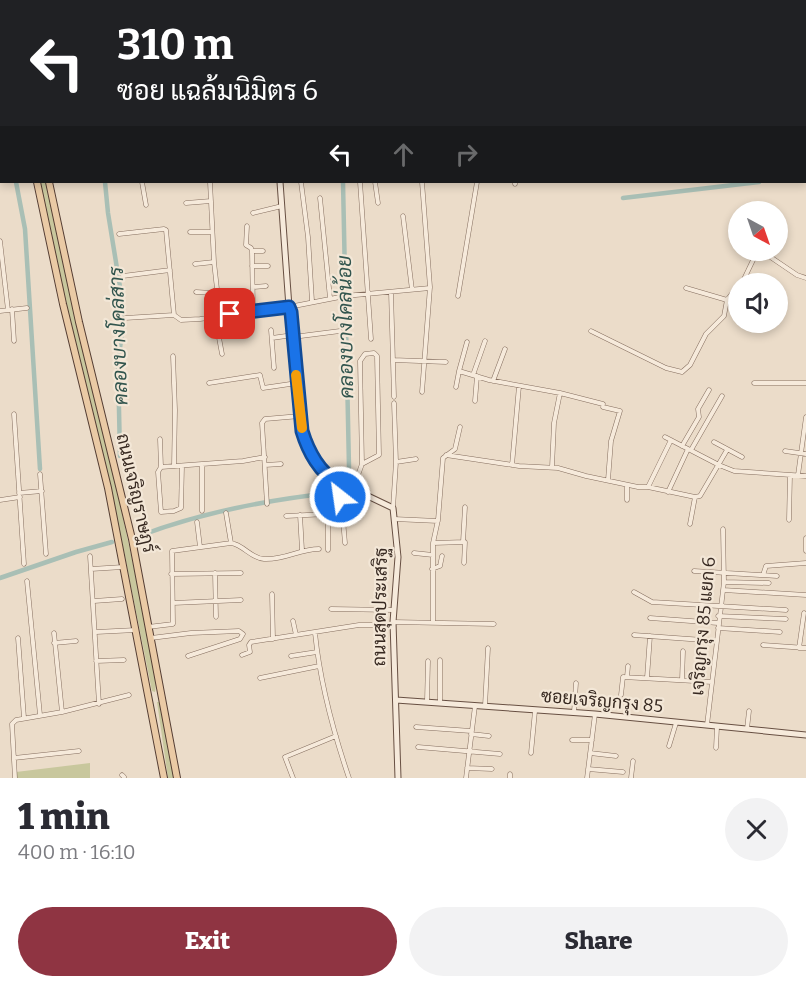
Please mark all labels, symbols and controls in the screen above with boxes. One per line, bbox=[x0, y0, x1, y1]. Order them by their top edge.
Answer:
text: 310 m bbox=[117, 20, 234, 70]
icon: left bbox=[18, 24, 96, 102]
text: ซอย แฉล้มนิมิตร 6 bbox=[117, 75, 318, 107]
icon: left bbox=[324, 138, 357, 171]
icon: ahead bbox=[387, 138, 420, 171]
icon: right bbox=[450, 138, 483, 171]
north arrow bbox=[728, 201, 788, 261]
map controls bbox=[728, 201, 788, 333]
water label: คลองบางโคล่น้อย bbox=[331, 255, 358, 399]
water label: คลองบางโคล่สาร bbox=[103, 265, 132, 406]
button: sound bbox=[728, 273, 788, 333]
pin bbox=[204, 288, 255, 339]
icon: arrive bbox=[213, 297, 246, 330]
street label: ถนนเจริญราษฎร์ bbox=[111, 431, 162, 555]
position arrow bbox=[308, 465, 372, 529]
street label: ถนนสุดประเสริฐ bbox=[368, 547, 393, 667]
street label: เจริญกรุง 85 แยก 6 bbox=[686, 556, 721, 696]
street label: ซอยเจริญกรุง 85 bbox=[540, 685, 664, 718]
text: 1 min bbox=[18, 795, 110, 839]
button: close bbox=[725, 798, 788, 861]
text: 400 m · 16:10 bbox=[18, 840, 136, 864]
button: Exit bbox=[18, 907, 397, 976]
button: Share bbox=[409, 907, 788, 976]

